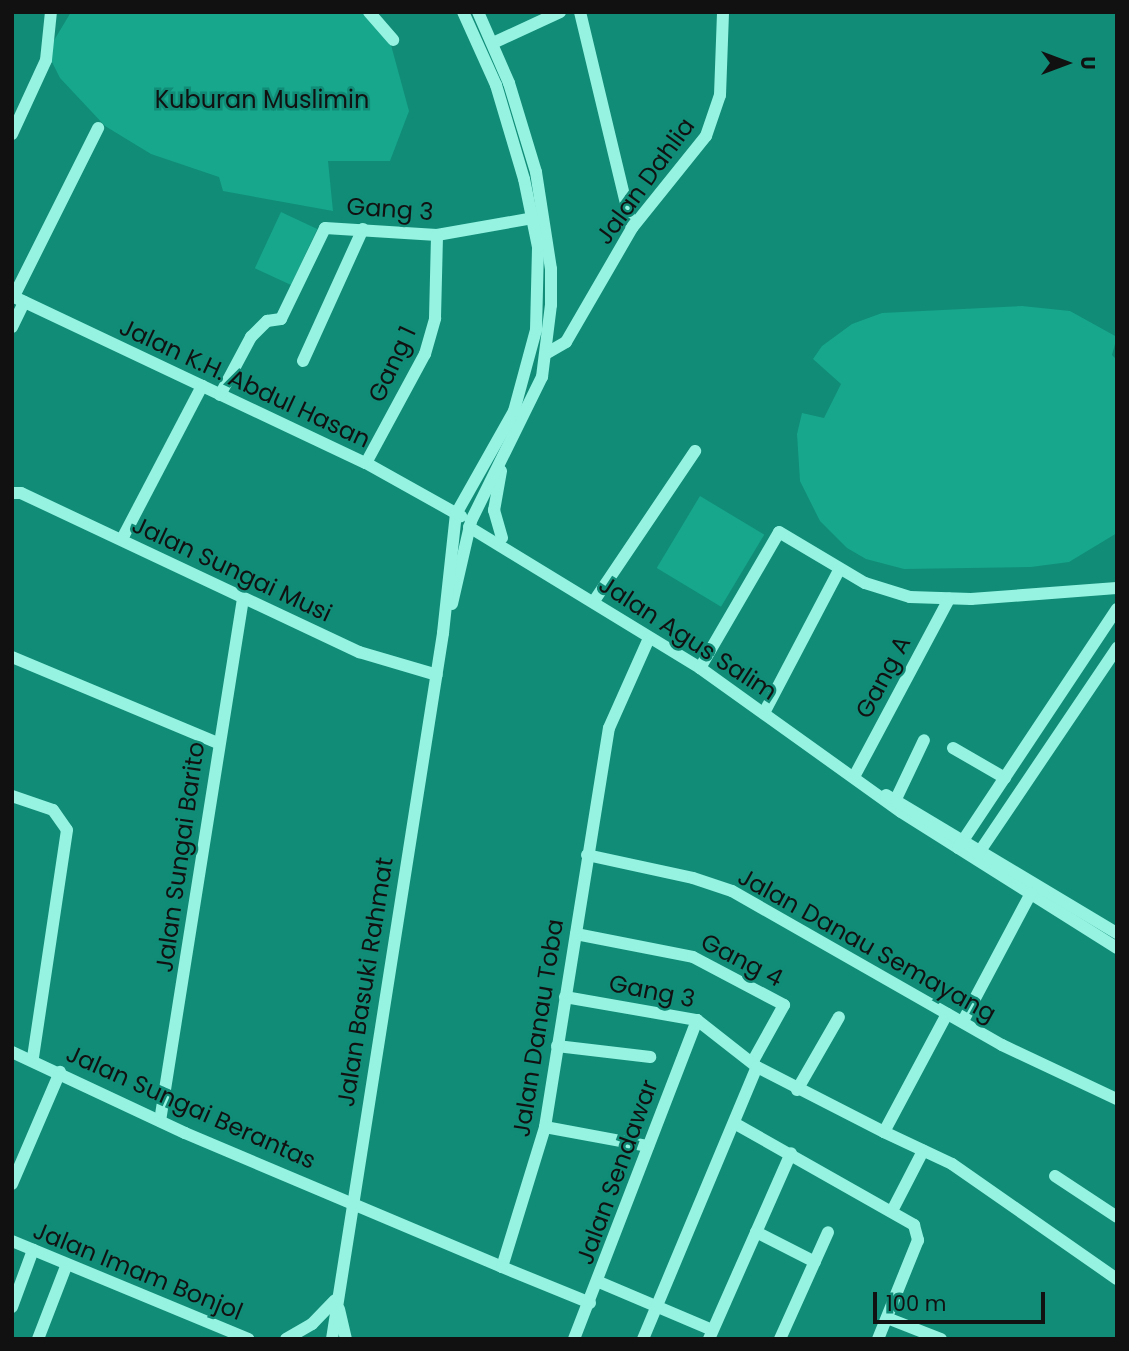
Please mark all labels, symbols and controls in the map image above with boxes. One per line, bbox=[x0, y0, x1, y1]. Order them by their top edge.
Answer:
north arrow bbox=[1031, 28, 1101, 98]
text: U bbox=[1074, 56, 1101, 70]
park label: Kuburan Muslimin bbox=[155, 86, 369, 114]
street label: Jalan Dahlia bbox=[589, 112, 701, 250]
street label: Gang 3 bbox=[346, 192, 434, 226]
street label: Jalan K.H. Abdul Hasan bbox=[115, 312, 375, 454]
street label: Gang 1 bbox=[362, 321, 422, 407]
street label: Jalan Sungai Musi bbox=[128, 510, 336, 628]
street label: Jalan Agus Salim bbox=[594, 570, 782, 706]
street label: Gang A bbox=[849, 631, 917, 723]
street label: Jalan Sungai Barito bbox=[150, 740, 210, 974]
street label: Jalan Basuki Rahmat bbox=[331, 855, 399, 1109]
street label: Jalan Danau Semayang bbox=[733, 862, 1001, 1028]
street label: Jalan Danau Toba bbox=[507, 917, 569, 1139]
street label: Gang 4 bbox=[696, 927, 788, 993]
street label: Gang 3 bbox=[607, 969, 697, 1013]
street label: Jalan Sungai Berantas bbox=[62, 1039, 320, 1175]
street label: Jalan Sendawar bbox=[570, 1076, 664, 1268]
street label: Jalan Imam Bonjol bbox=[29, 1216, 247, 1326]
scale bar bbox=[877, 1278, 1048, 1322]
text: 100 m bbox=[886, 1289, 946, 1318]

